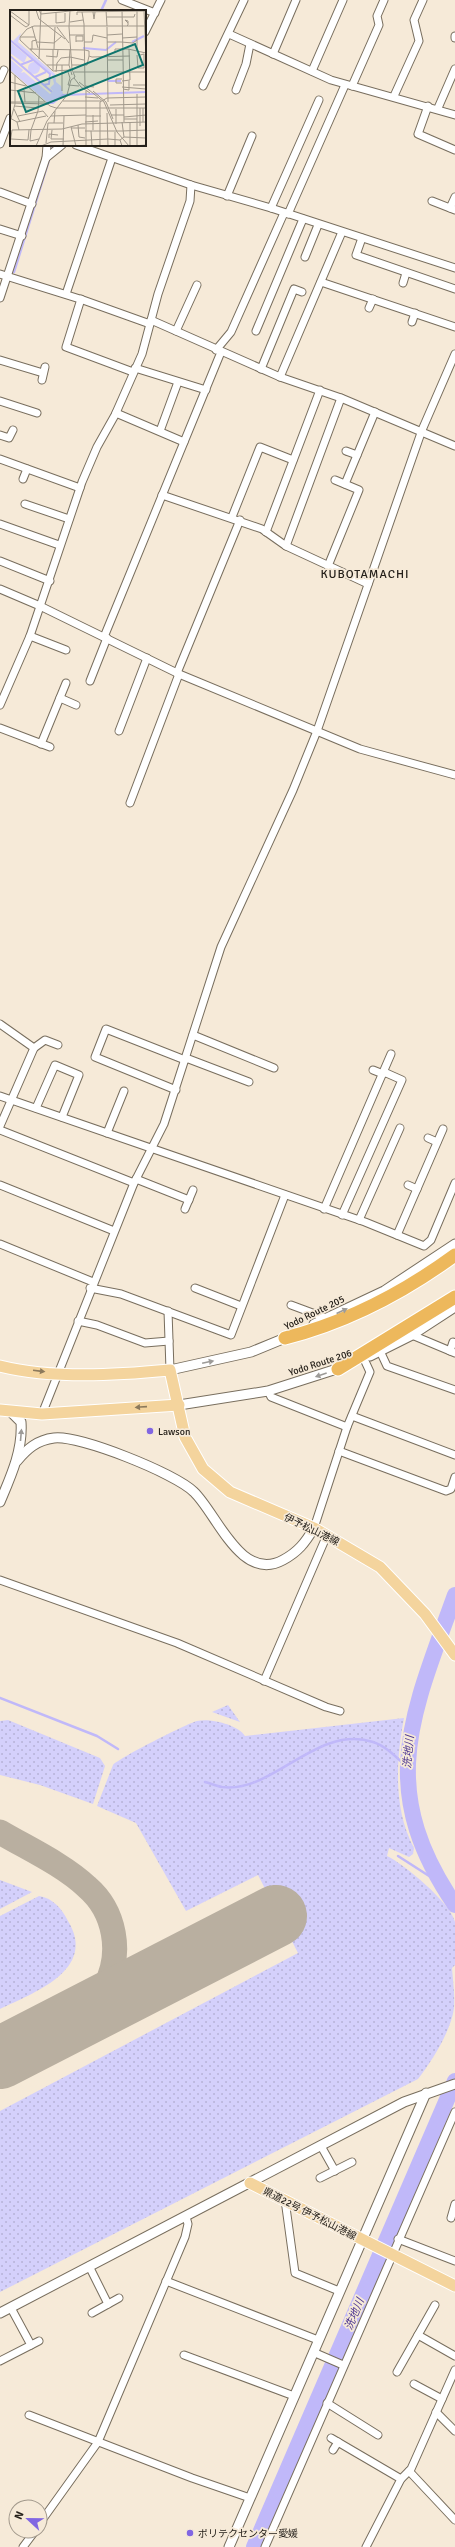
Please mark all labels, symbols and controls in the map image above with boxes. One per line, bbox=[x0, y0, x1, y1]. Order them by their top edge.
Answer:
inset map bbox=[10, 10, 146, 146]
district label: KUBOTAMACHI bbox=[320, 567, 410, 582]
street label: Yodo Route 205 bbox=[282, 1293, 347, 1333]
one-way arrow bbox=[336, 1308, 348, 1314]
street label: Yodo Route 206 bbox=[287, 1347, 353, 1379]
one-way arrow bbox=[202, 1358, 215, 1364]
one-way arrow bbox=[33, 1368, 45, 1374]
one-way arrow bbox=[314, 1372, 326, 1378]
one-way arrow bbox=[135, 1403, 147, 1410]
marker: Lawson bbox=[145, 1426, 155, 1436]
place label: Lawson bbox=[158, 1426, 190, 1438]
one-way arrow bbox=[17, 1429, 24, 1441]
street label: 伊予松山港線 bbox=[282, 1511, 341, 1548]
water label: 洗地川 bbox=[401, 1734, 416, 1769]
street label: 県道22号 伊予松山港線 bbox=[261, 2185, 358, 2243]
water label: 洗地川 bbox=[342, 2296, 367, 2332]
north arrow bbox=[8, 2499, 48, 2539]
text: N bbox=[12, 2509, 27, 2521]
marker: ポリテクセンター愛媛 bbox=[185, 2528, 195, 2538]
place label: ポリテクセンター愛媛 bbox=[198, 2528, 298, 2540]

